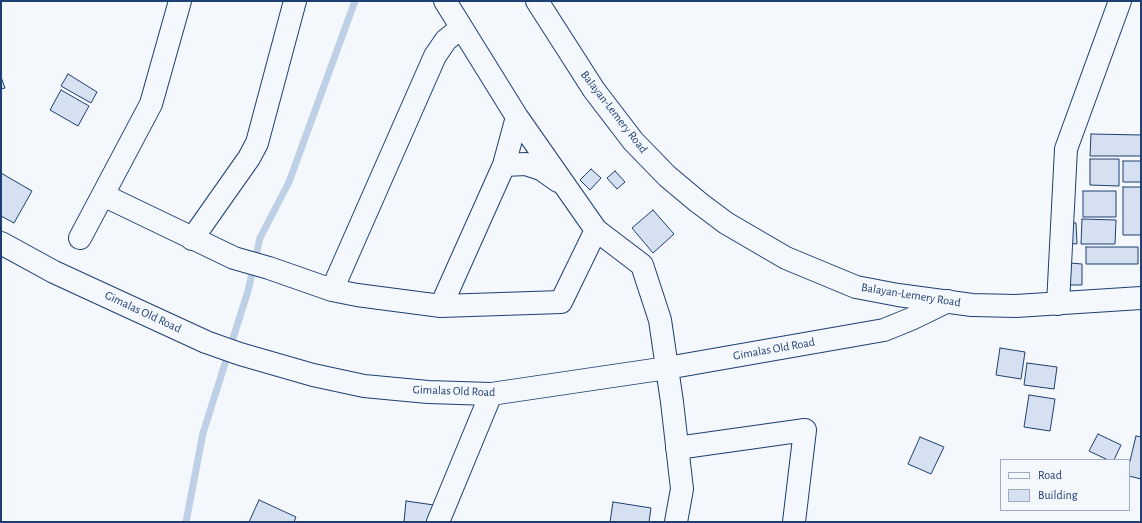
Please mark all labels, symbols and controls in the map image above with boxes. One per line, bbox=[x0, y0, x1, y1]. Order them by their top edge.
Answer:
street label: Balayan-Lemery Road bbox=[577, 68, 651, 156]
street label: Balayan-Lemery Road bbox=[860, 280, 962, 310]
street label: Gimalas Old Road bbox=[102, 288, 184, 336]
street label: Gimalas Old Road bbox=[732, 335, 816, 363]
street label: Gimalas Old Road bbox=[412, 382, 496, 400]
legend bbox=[1000, 459, 1130, 511]
text: Road bbox=[1038, 469, 1062, 481]
text: Building bbox=[1038, 489, 1078, 501]

